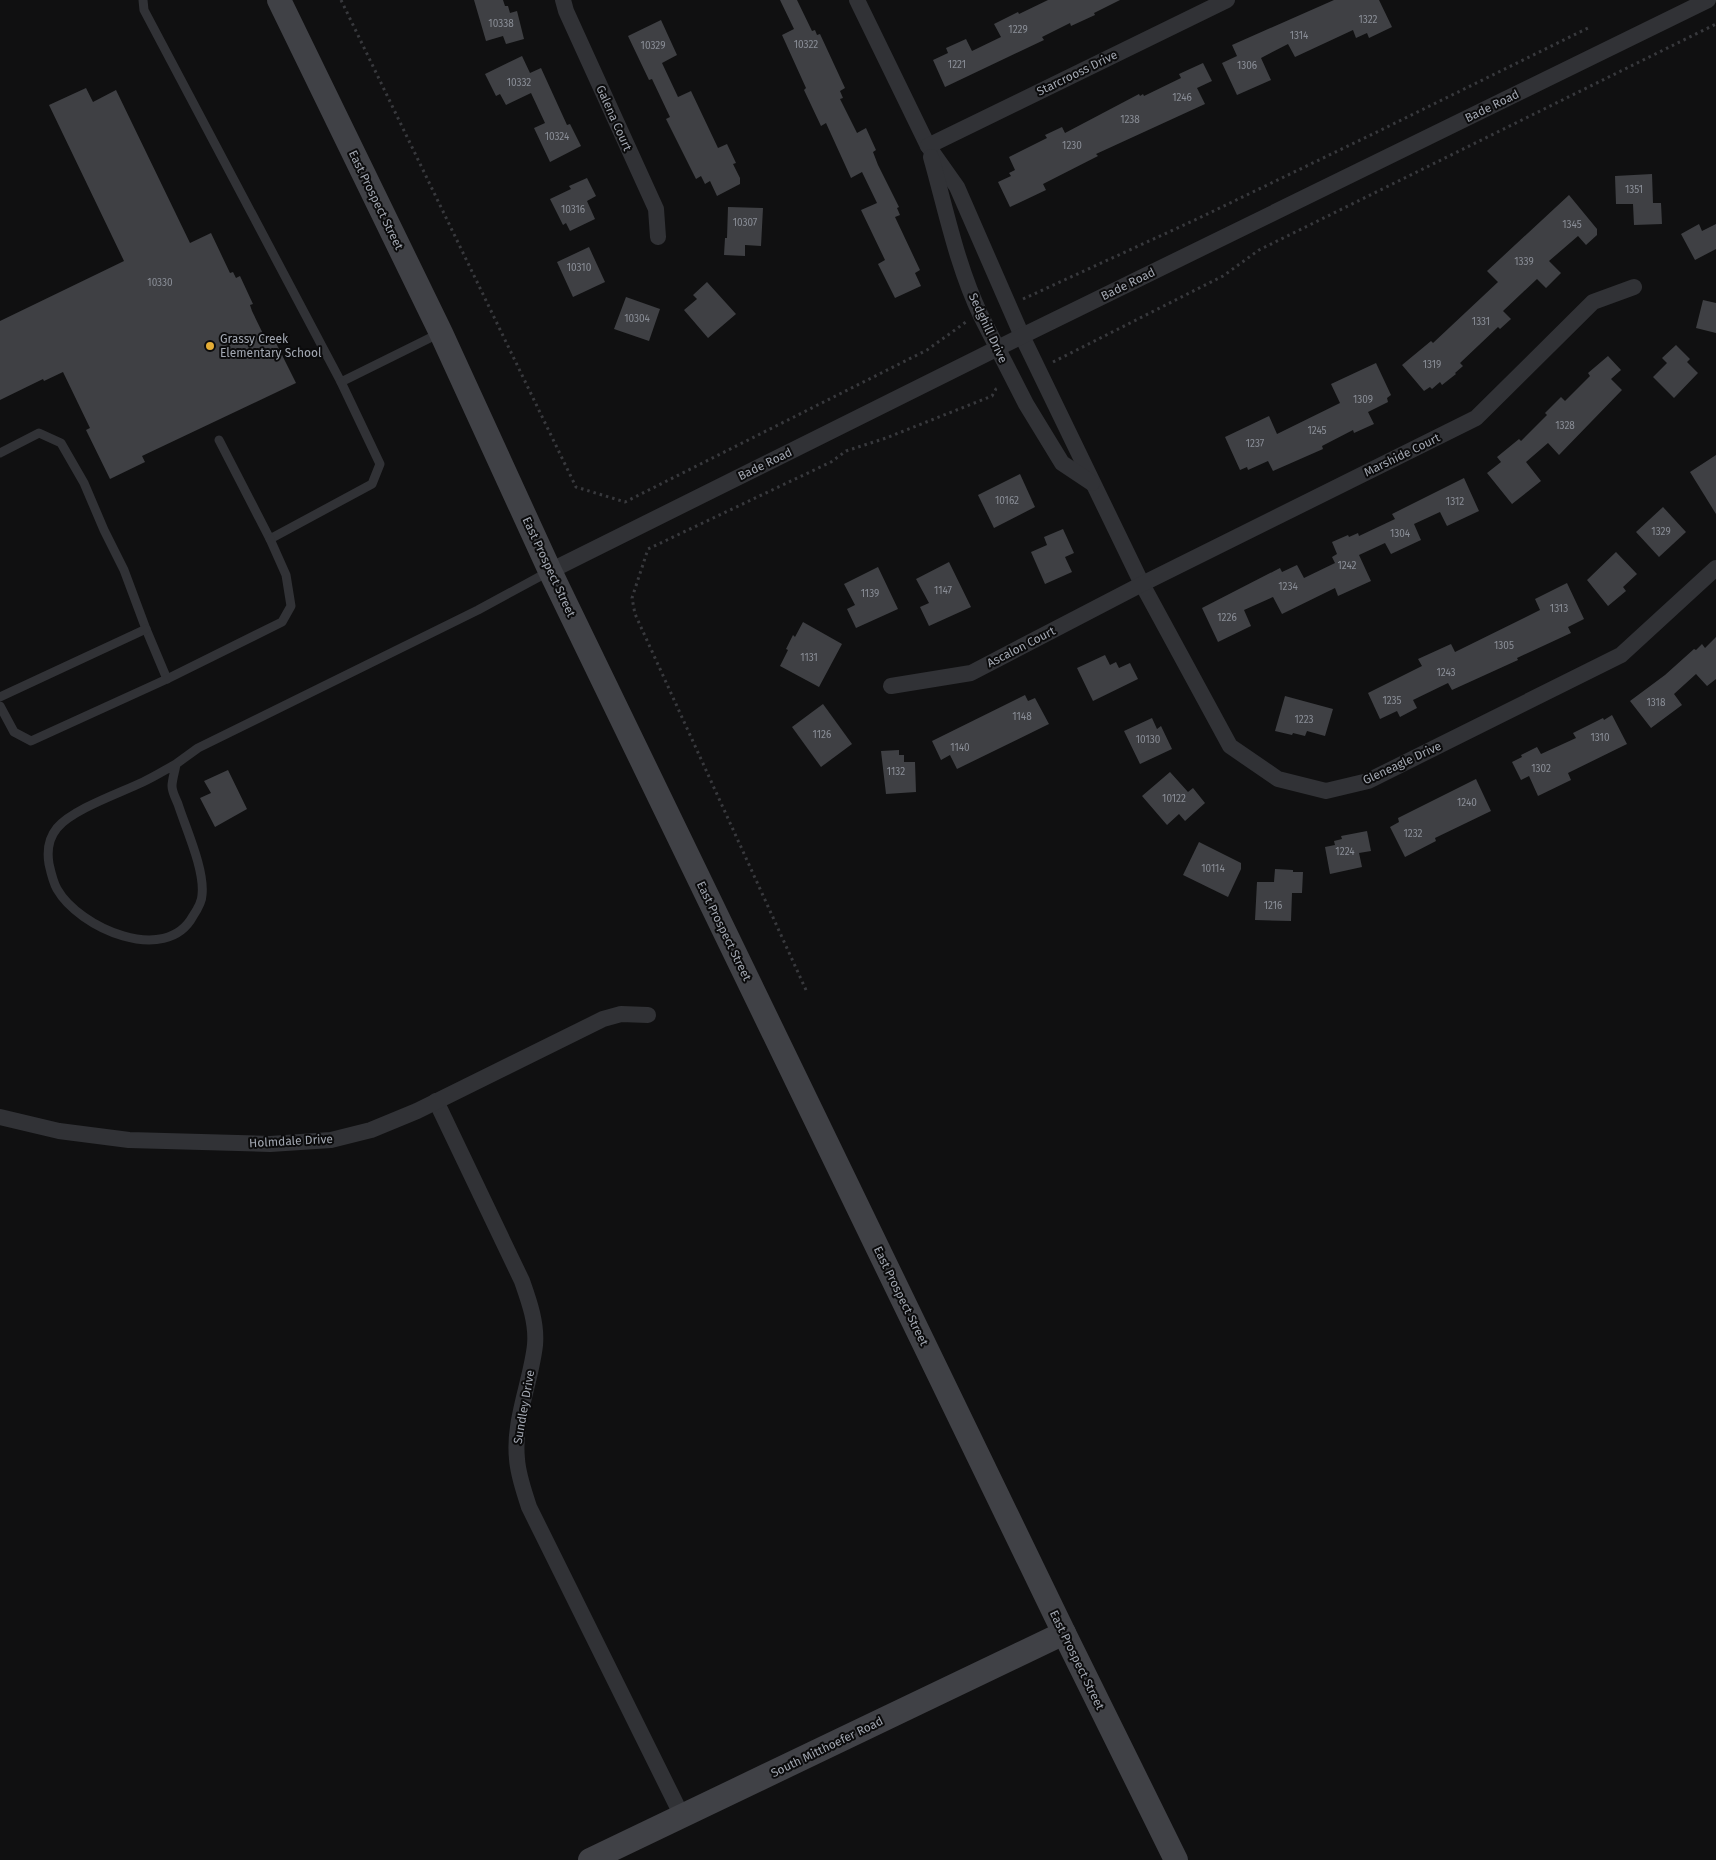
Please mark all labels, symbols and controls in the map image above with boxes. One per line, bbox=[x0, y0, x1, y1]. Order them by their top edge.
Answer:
house number: 1322 bbox=[1358, 14, 1378, 26]
house number: 10338 bbox=[488, 18, 514, 30]
house number: 1229 bbox=[1008, 24, 1028, 36]
house number: 1314 bbox=[1290, 30, 1309, 42]
house number: 10322 bbox=[794, 39, 818, 51]
house number: 10329 bbox=[641, 40, 665, 52]
street label: Starcrooss Drive bbox=[1034, 47, 1120, 99]
house number: 1221 bbox=[948, 59, 966, 71]
house number: 1306 bbox=[1237, 60, 1257, 72]
house number: 10332 bbox=[507, 77, 531, 89]
street label: Galena Court bbox=[593, 83, 635, 153]
street label: Bade Road bbox=[1463, 87, 1521, 125]
house number: 1246 bbox=[1172, 92, 1192, 104]
house number: 1238 bbox=[1120, 114, 1140, 126]
house number: 10324 bbox=[545, 131, 570, 143]
house number: 1230 bbox=[1062, 140, 1082, 152]
street label: East Prospect Street bbox=[346, 148, 406, 253]
house number: 1351 bbox=[1625, 184, 1643, 196]
house number: 10316 bbox=[561, 204, 585, 216]
house number: 10307 bbox=[733, 217, 758, 229]
house number: 1345 bbox=[1562, 219, 1582, 231]
house number: 1339 bbox=[1514, 256, 1534, 268]
house number: 10310 bbox=[567, 262, 592, 274]
street label: Bade Road bbox=[1099, 265, 1157, 303]
house number: 10330 bbox=[147, 277, 173, 289]
street label: Sedghill Drive bbox=[966, 291, 1010, 365]
house number: 10304 bbox=[624, 313, 651, 325]
house number: 1331 bbox=[1472, 316, 1490, 328]
place label: Grassy Creek Elementary School bbox=[220, 332, 322, 360]
marker: Grassy Creek Elementary School bbox=[204, 340, 216, 352]
house number: 1319 bbox=[1423, 359, 1441, 371]
house number: 1309 bbox=[1353, 394, 1373, 406]
house number: 1328 bbox=[1555, 420, 1575, 432]
house number: 1245 bbox=[1307, 425, 1327, 437]
street label: Marshide Court bbox=[1362, 430, 1443, 479]
house number: 1237 bbox=[1246, 438, 1265, 450]
street label: Bade Road bbox=[736, 445, 794, 483]
house number: 10162 bbox=[995, 495, 1019, 507]
house number: 1312 bbox=[1446, 496, 1464, 508]
street label: East Prospect Street bbox=[520, 515, 579, 620]
house number: 1329 bbox=[1651, 526, 1671, 538]
house number: 1304 bbox=[1390, 528, 1411, 540]
house number: 1242 bbox=[1337, 560, 1357, 572]
house number: 1234 bbox=[1278, 581, 1298, 593]
house number: 1147 bbox=[934, 585, 953, 597]
house number: 1139 bbox=[861, 588, 879, 600]
house number: 1313 bbox=[1550, 603, 1568, 615]
house number: 1226 bbox=[1217, 612, 1237, 624]
street label: Ascalon Court bbox=[985, 624, 1058, 670]
house number: 1305 bbox=[1494, 640, 1514, 652]
house number: 1131 bbox=[800, 652, 818, 664]
house number: 1243 bbox=[1436, 667, 1456, 679]
house number: 1235 bbox=[1382, 695, 1402, 707]
house number: 1318 bbox=[1647, 697, 1666, 709]
house number: 1148 bbox=[1012, 711, 1032, 723]
house number: 1223 bbox=[1294, 714, 1314, 726]
house number: 1126 bbox=[813, 729, 831, 741]
house number: 1310 bbox=[1591, 732, 1610, 744]
house number: 10130 bbox=[1136, 734, 1161, 746]
street label: Gleneagle Drive bbox=[1361, 739, 1443, 787]
house number: 1140 bbox=[950, 742, 970, 754]
house number: 1302 bbox=[1531, 763, 1551, 775]
house number: 1132 bbox=[887, 766, 905, 778]
house number: 10122 bbox=[1162, 793, 1186, 805]
house number: 1240 bbox=[1457, 797, 1477, 809]
house number: 1232 bbox=[1403, 828, 1423, 840]
house number: 1224 bbox=[1335, 846, 1355, 858]
house number: 10114 bbox=[1201, 863, 1225, 875]
street label: East Prospect Street bbox=[694, 879, 754, 984]
house number: 1216 bbox=[1264, 900, 1282, 912]
street label: Holmdale Drive bbox=[249, 1132, 333, 1150]
street label: East Prospect Street bbox=[871, 1244, 931, 1349]
street label: Sundley Drive bbox=[511, 1369, 537, 1445]
street label: East Prospect Street bbox=[1047, 1608, 1107, 1713]
street label: South Mitthoefer Road bbox=[769, 1714, 885, 1780]

